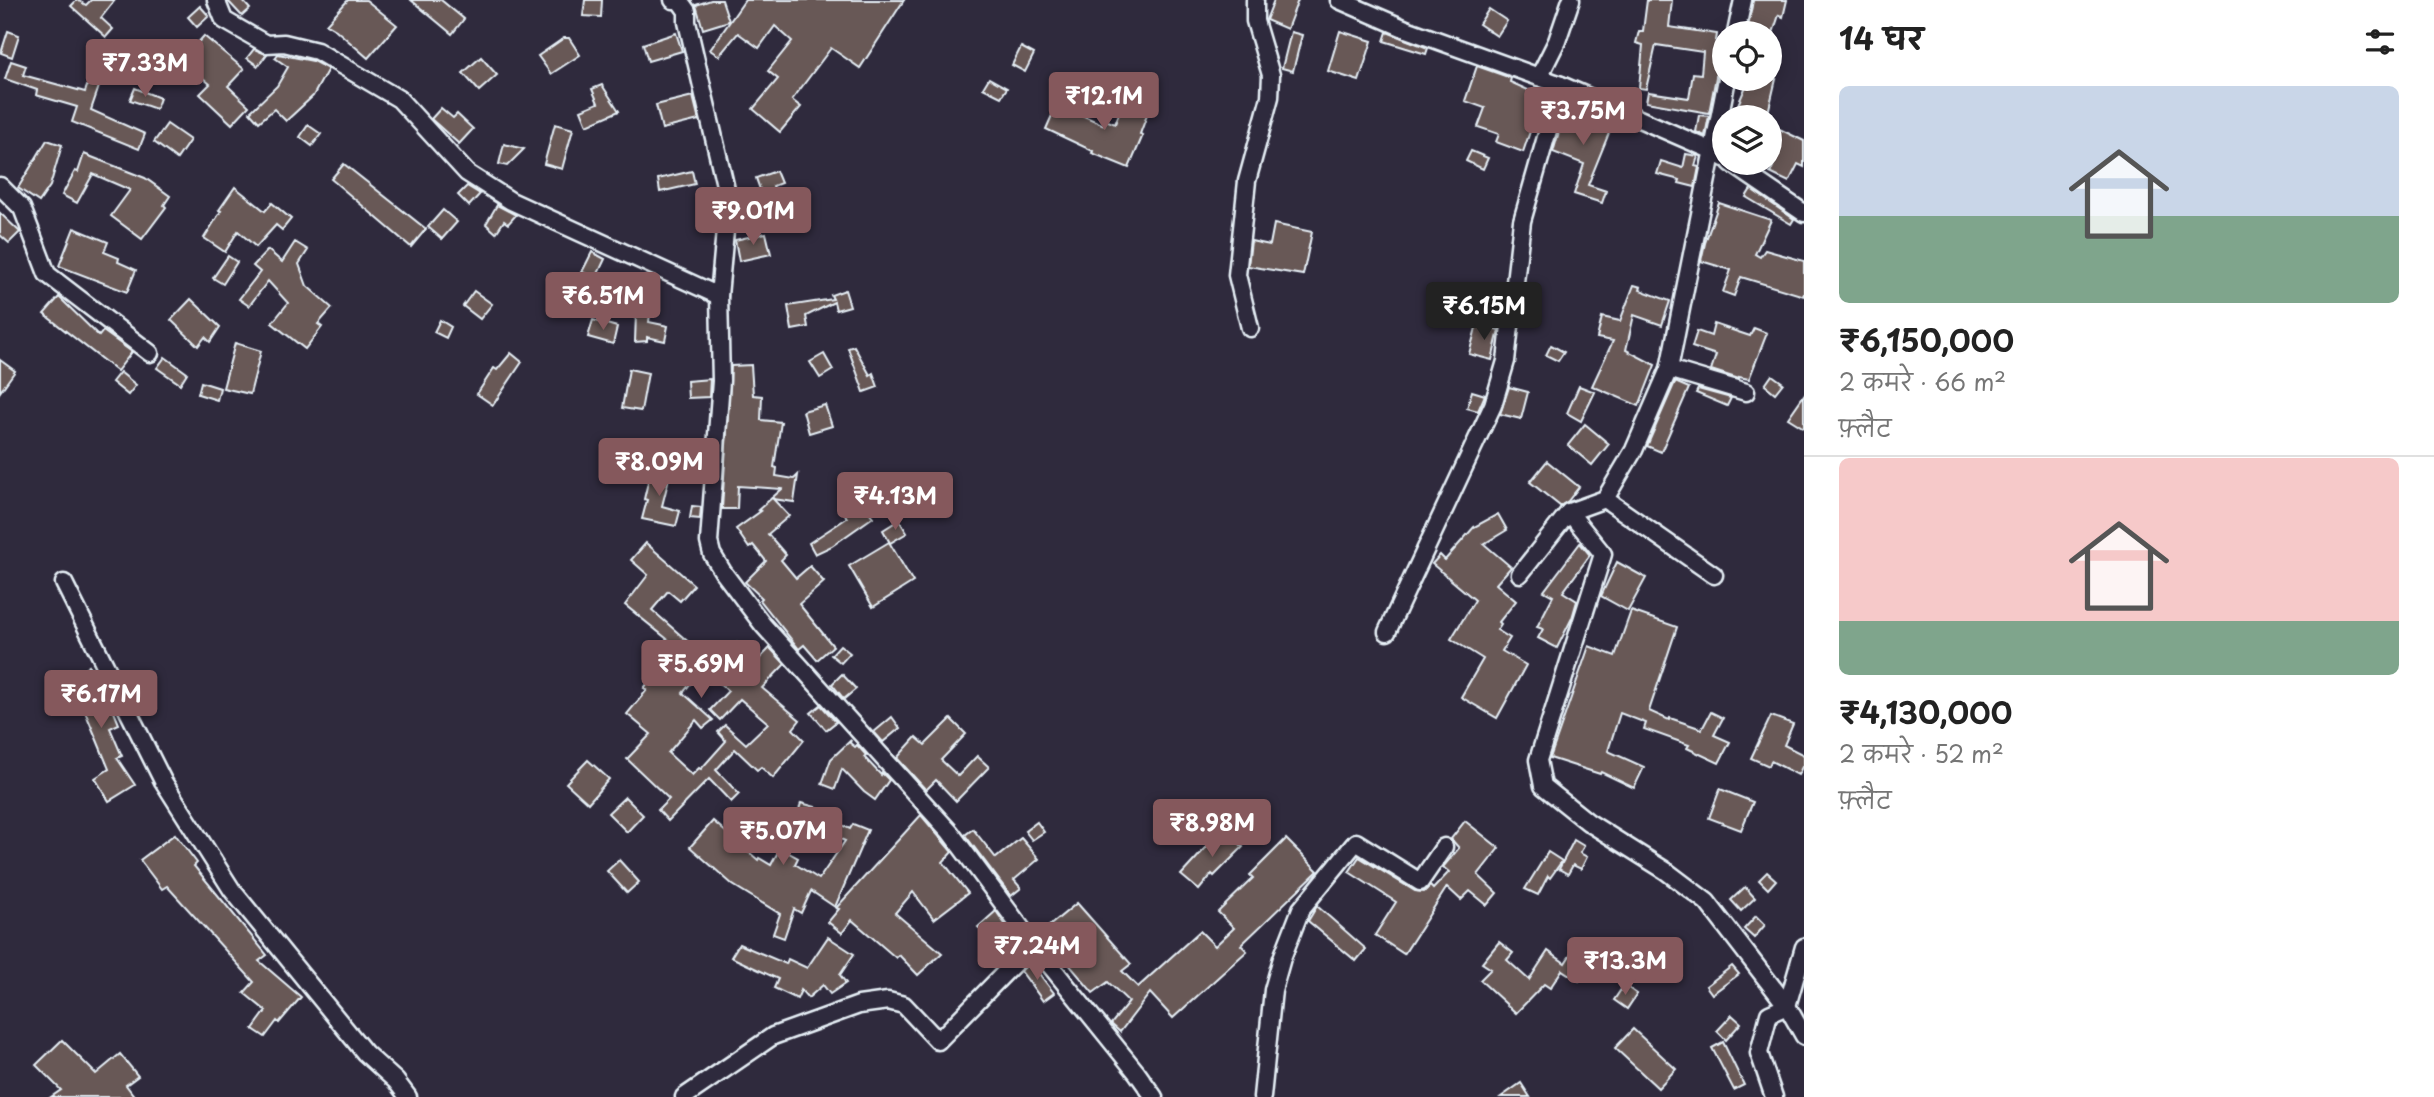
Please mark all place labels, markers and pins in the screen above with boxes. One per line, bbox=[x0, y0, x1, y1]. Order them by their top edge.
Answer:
pin: ₹7.33M bbox=[88, 40, 202, 99]
pin: ₹12.1M bbox=[1047, 72, 1161, 132]
pin: ₹3.75M bbox=[1526, 88, 1640, 147]
pin: ₹9.01M bbox=[696, 188, 810, 247]
pin: ₹6.51M bbox=[546, 272, 660, 332]
pin: ₹6.15M bbox=[1427, 282, 1541, 342]
pin: ₹8.09M bbox=[602, 438, 716, 498]
pin: ₹4.13M bbox=[838, 472, 952, 532]
pin: ₹5.69M bbox=[644, 640, 758, 700]
pin: ₹6.17M bbox=[44, 670, 158, 730]
pin: ₹8.98M bbox=[1155, 800, 1269, 859]
pin: ₹5.07M bbox=[726, 808, 840, 867]
pin: ₹7.24M bbox=[980, 922, 1094, 982]
pin: ₹13.3M bbox=[1568, 937, 1682, 997]

